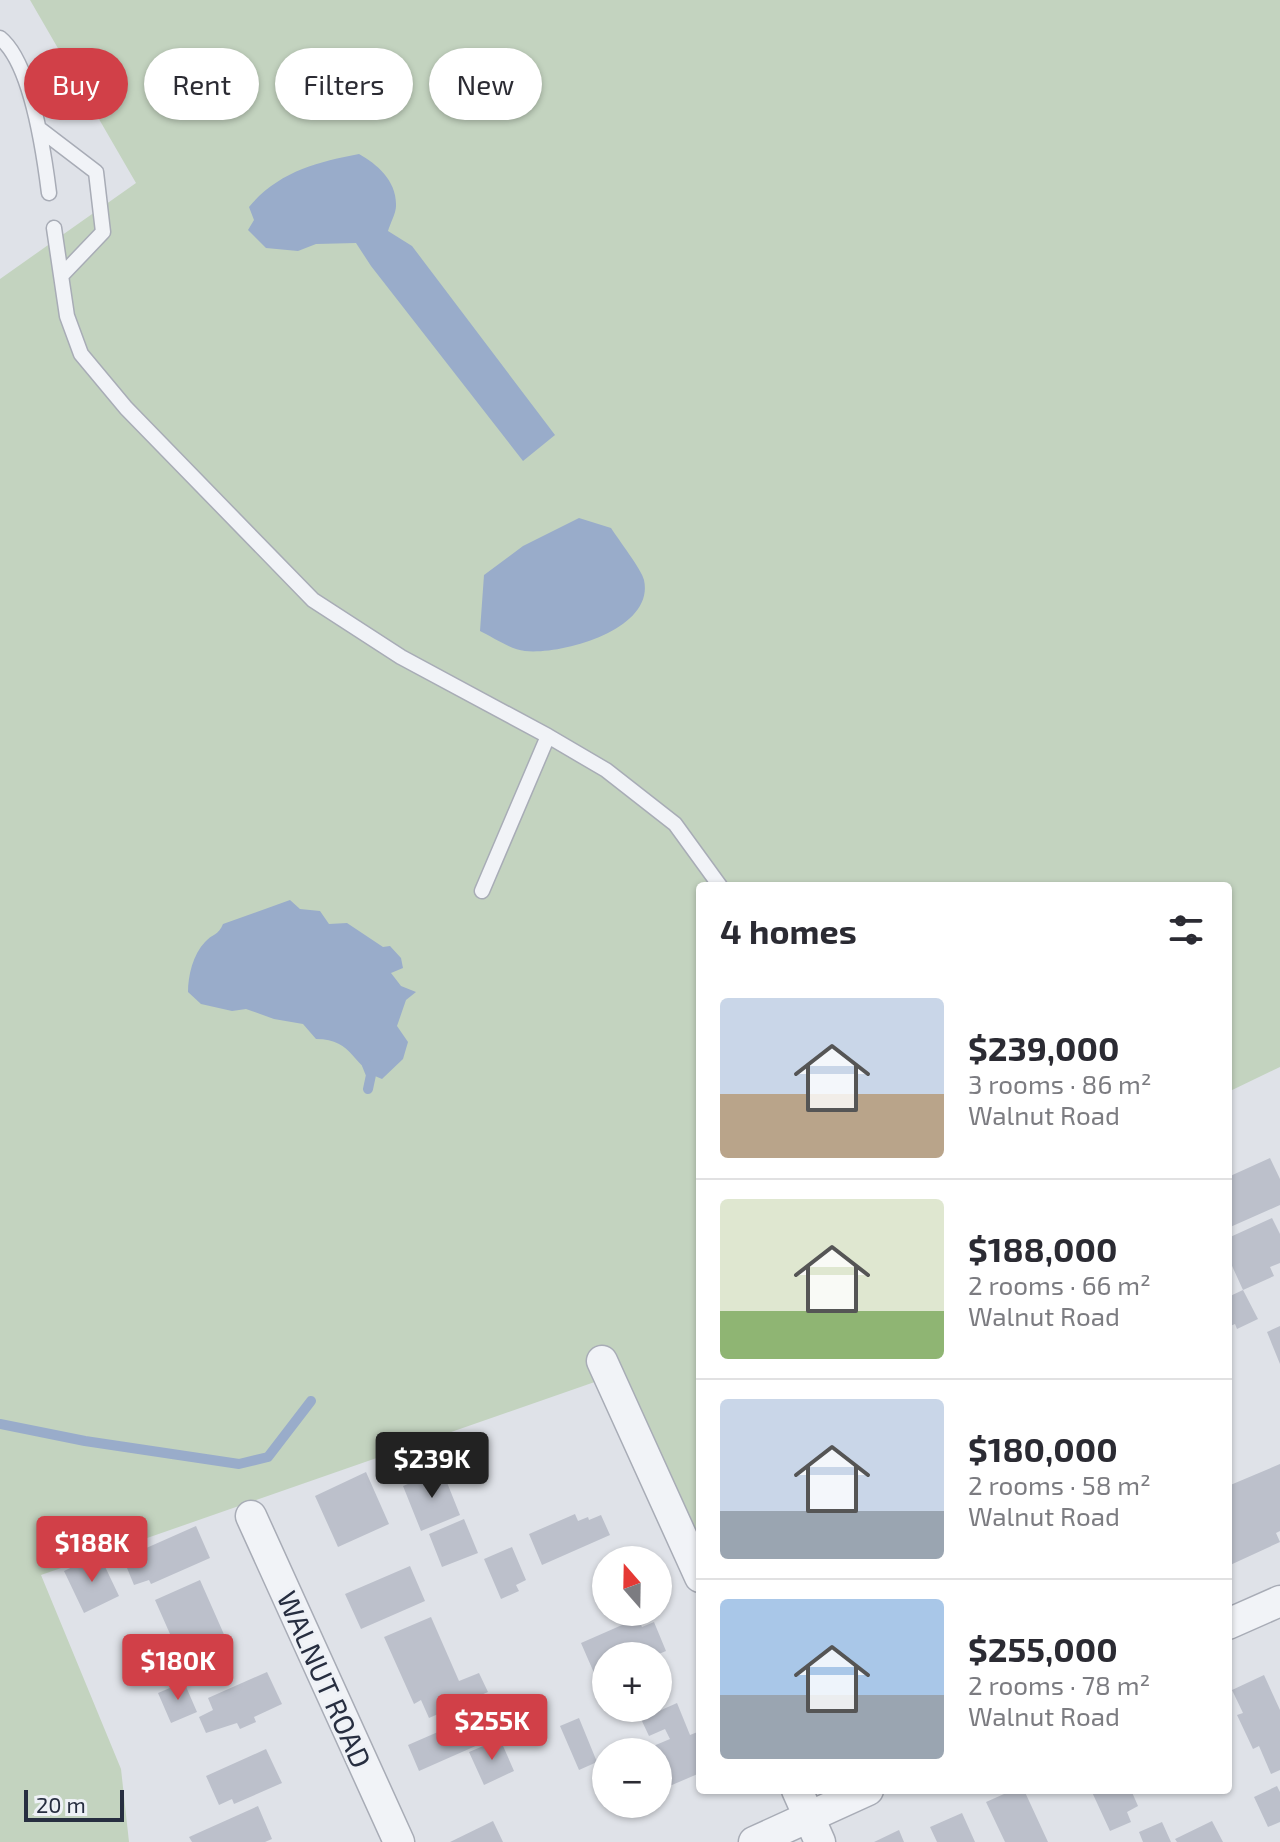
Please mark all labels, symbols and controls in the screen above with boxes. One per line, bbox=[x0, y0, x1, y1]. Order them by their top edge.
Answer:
chip: Buy bbox=[24, 48, 128, 120]
chip: Rent bbox=[144, 48, 259, 120]
chip: Filters bbox=[275, 48, 413, 120]
chip: New bbox=[429, 48, 542, 120]
icon: filters bbox=[1164, 908, 1208, 952]
text: 4 homes bbox=[720, 910, 857, 951]
text: $239,000 bbox=[968, 1027, 1119, 1068]
icon: home bbox=[784, 1030, 880, 1126]
text: 3 rooms · 86 m² bbox=[968, 1068, 1152, 1099]
text: Walnut Road bbox=[968, 1099, 1120, 1130]
text: $188,000 bbox=[968, 1228, 1117, 1269]
icon: home bbox=[784, 1231, 880, 1327]
text: 2 rooms · 66 m² bbox=[968, 1269, 1151, 1300]
text: Walnut Road bbox=[968, 1300, 1120, 1331]
text: $180,000 bbox=[968, 1428, 1118, 1469]
icon: home bbox=[784, 1431, 880, 1527]
pin: $239K bbox=[376, 1432, 488, 1500]
text: $239K bbox=[394, 1442, 470, 1473]
text: 2 rooms · 58 m² bbox=[968, 1469, 1151, 1500]
text: Walnut Road bbox=[968, 1500, 1120, 1531]
pin: $188K bbox=[36, 1516, 148, 1584]
text: $188K bbox=[54, 1526, 130, 1557]
north arrow bbox=[592, 1546, 672, 1626]
map controls bbox=[592, 1546, 672, 1818]
street label: WALNUT ROAD bbox=[271, 1585, 379, 1773]
text: $255,000 bbox=[968, 1628, 1118, 1669]
icon: home bbox=[784, 1631, 880, 1727]
pin: $180K bbox=[122, 1634, 234, 1702]
button: + bbox=[592, 1642, 672, 1722]
text: $180K bbox=[140, 1644, 216, 1675]
text: 2 rooms · 78 m² bbox=[968, 1669, 1150, 1700]
pin: $255K bbox=[436, 1694, 548, 1762]
text: Walnut Road bbox=[968, 1700, 1120, 1731]
text: $255K bbox=[454, 1704, 530, 1735]
button: − bbox=[592, 1738, 672, 1818]
scale bar bbox=[24, 1786, 124, 1822]
text: 20 m bbox=[36, 1791, 86, 1817]

